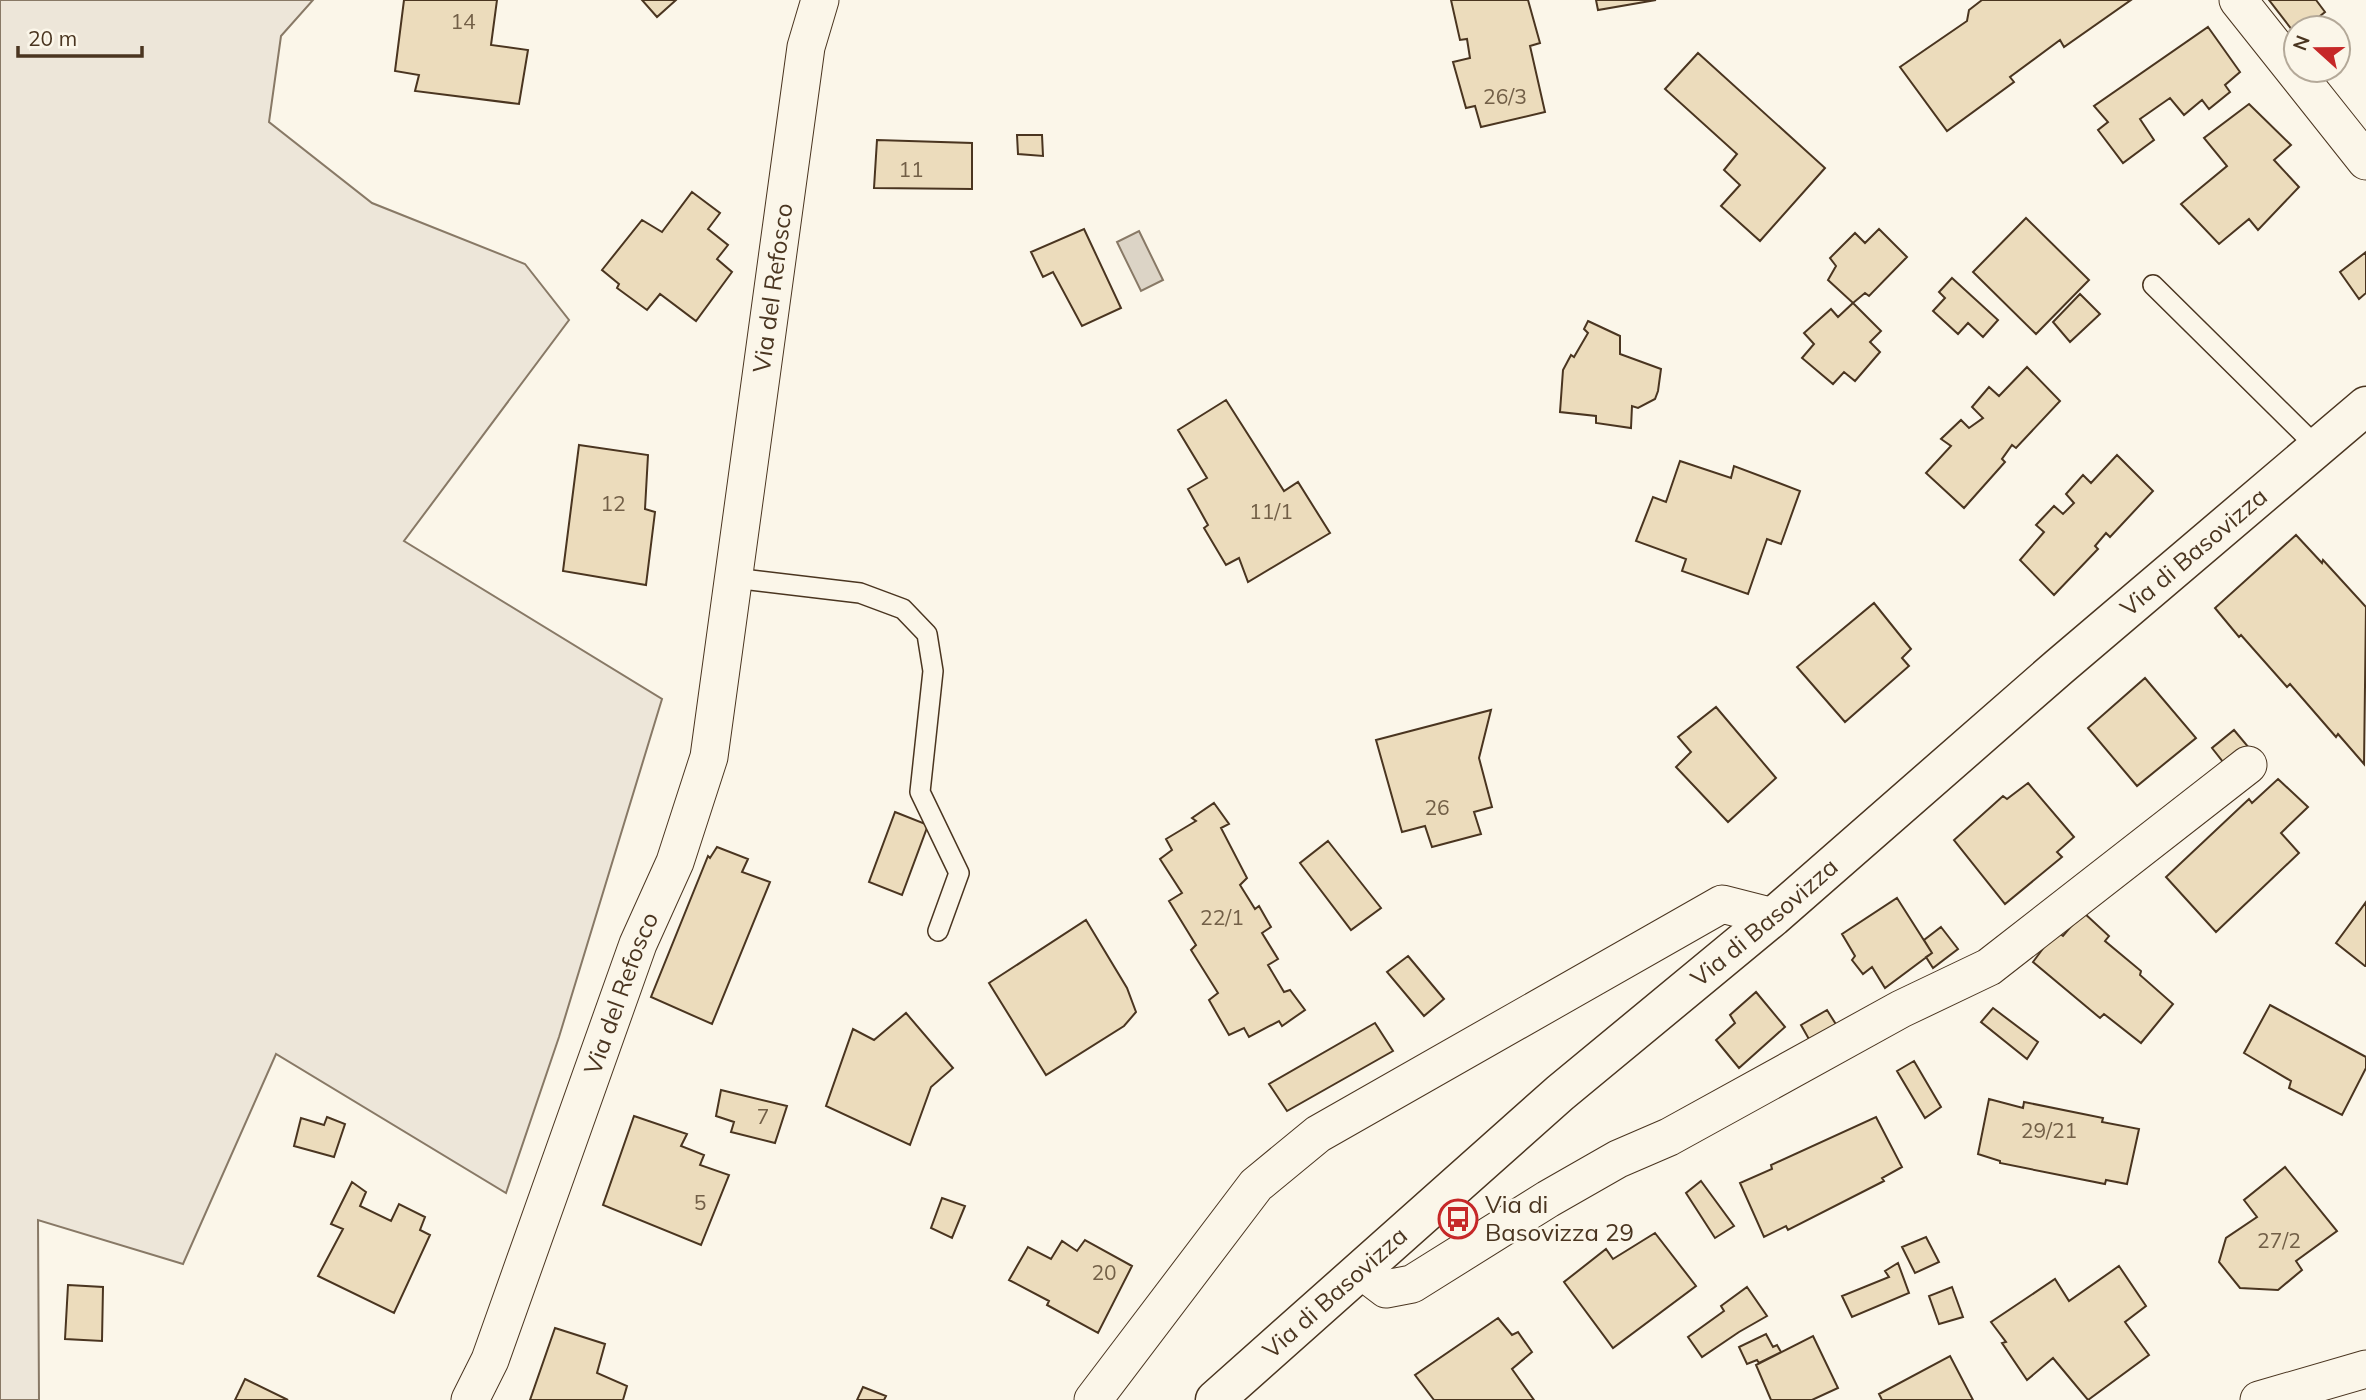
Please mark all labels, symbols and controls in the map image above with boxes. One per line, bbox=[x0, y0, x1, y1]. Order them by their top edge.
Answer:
house number: 14 bbox=[450, 8, 476, 34]
scale bar bbox=[18, 14, 142, 58]
north arrow bbox=[2282, 14, 2352, 84]
text: 20 m bbox=[28, 25, 77, 51]
text: N bbox=[2287, 32, 2315, 54]
house number: 26/3 bbox=[1483, 83, 1527, 109]
house number: 11 bbox=[898, 156, 924, 182]
street label: Via del Refosco bbox=[746, 201, 799, 374]
street label: Via di Basovizza bbox=[2114, 481, 2273, 622]
house number: 12 bbox=[600, 490, 626, 516]
house number: 11/1 bbox=[1249, 498, 1293, 524]
house number: 26 bbox=[1424, 794, 1450, 820]
street label: Via di Basovizza bbox=[1684, 851, 1844, 993]
house number: 22/1 bbox=[1200, 904, 1244, 930]
street label: Via del Refosco bbox=[577, 907, 664, 1078]
house number: 7 bbox=[757, 1103, 769, 1129]
house number: 29/21 bbox=[2021, 1117, 2077, 1143]
house number: 5 bbox=[694, 1189, 706, 1215]
place label: Via di Basovizza 29 bbox=[1485, 1189, 1634, 1247]
bus stop icon: Via di Basovizza 29 bbox=[1437, 1198, 1479, 1240]
street label: Via di Basovizza bbox=[1256, 1220, 1413, 1364]
house number: 27/2 bbox=[2257, 1227, 2301, 1253]
house number: 20 bbox=[1091, 1259, 1117, 1285]

